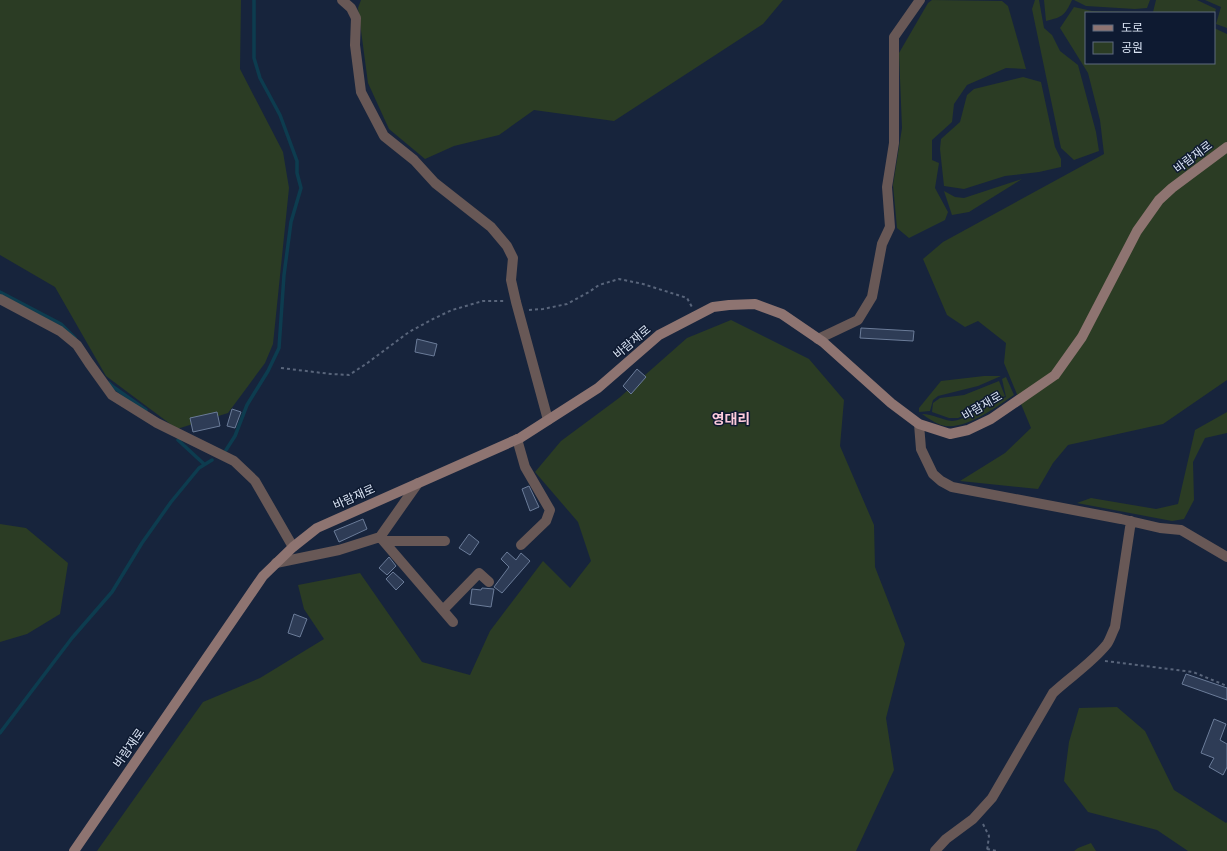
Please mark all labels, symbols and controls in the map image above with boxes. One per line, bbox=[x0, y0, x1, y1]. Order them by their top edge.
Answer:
legend bbox=[1085, 12, 1215, 64]
text: 도로 bbox=[1121, 21, 1143, 35]
text: 공원 bbox=[1121, 41, 1143, 55]
street label: 바람재로 bbox=[1171, 138, 1215, 176]
street label: 바람재로 bbox=[611, 322, 653, 362]
street label: 바람재로 bbox=[959, 389, 1005, 423]
district label: 영대리 bbox=[712, 411, 750, 428]
street label: 바람재로 bbox=[331, 482, 377, 512]
street label: 바람재로 bbox=[111, 726, 147, 770]

